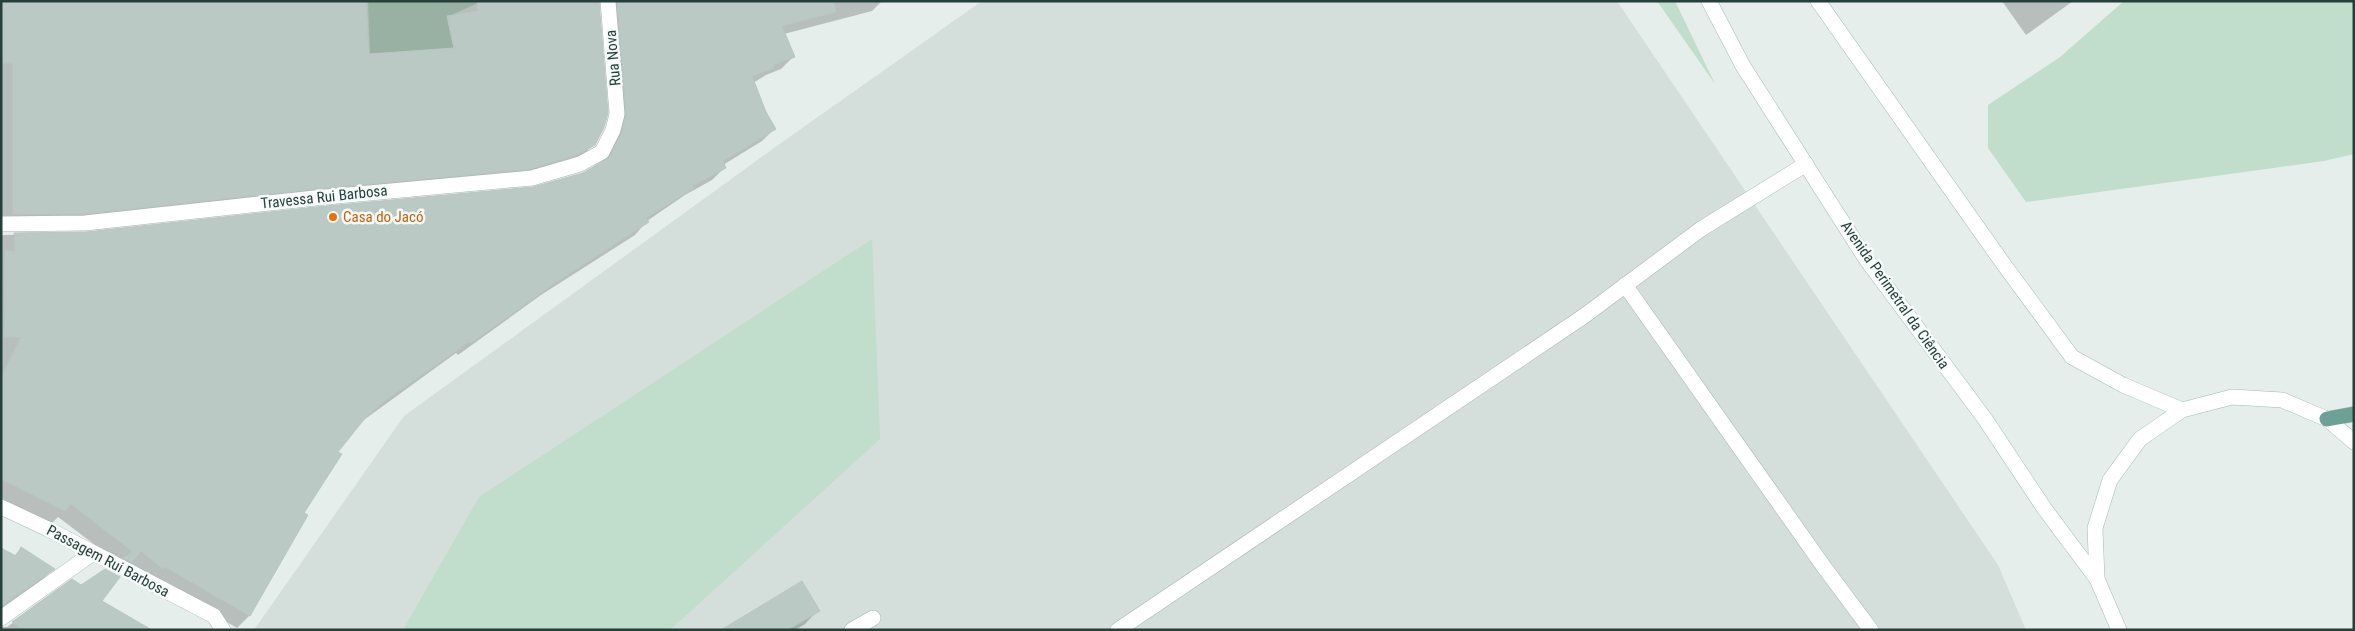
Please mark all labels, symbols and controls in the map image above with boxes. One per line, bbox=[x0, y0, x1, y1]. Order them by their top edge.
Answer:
street label: Rua Nova bbox=[602, 29, 624, 87]
street label: Travessa Rui Barbosa bbox=[260, 181, 388, 213]
place label: Casa do Jacó bbox=[343, 208, 423, 226]
marker: Casa do Jacó bbox=[327, 211, 339, 223]
street label: Avenida Perimetral da Ciência bbox=[1837, 217, 1953, 373]
street label: Passagem Rui Barbosa bbox=[44, 521, 172, 601]

